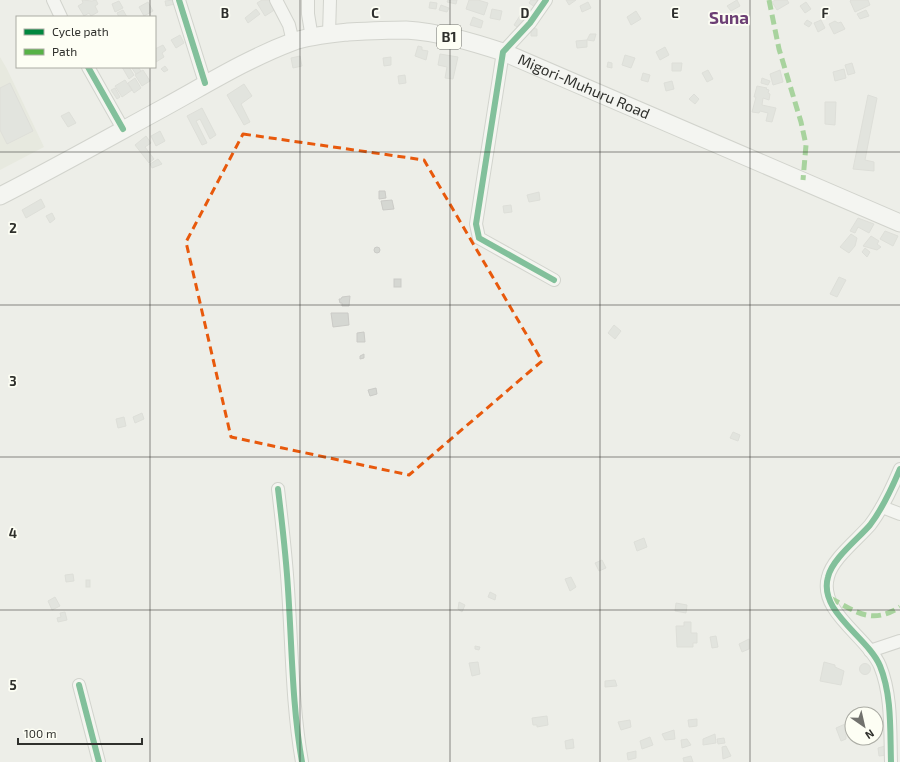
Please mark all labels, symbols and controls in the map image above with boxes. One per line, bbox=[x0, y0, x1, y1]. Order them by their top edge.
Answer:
text: B bbox=[221, 5, 229, 21]
text: C bbox=[371, 5, 379, 21]
text: D bbox=[521, 5, 530, 21]
text: E bbox=[671, 5, 679, 21]
text: F bbox=[821, 5, 829, 21]
district label: Suna bbox=[709, 7, 749, 27]
legend bbox=[16, 16, 156, 68]
text: Cycle path bbox=[52, 24, 109, 38]
road number: B1 bbox=[437, 25, 461, 49]
text: Path bbox=[52, 44, 77, 58]
street label: Migori-Muhuru Road bbox=[516, 50, 653, 122]
text: 2 bbox=[9, 220, 17, 236]
text: 3 bbox=[9, 373, 17, 389]
text: 4 bbox=[9, 525, 17, 541]
text: 5 bbox=[9, 677, 17, 693]
north arrow bbox=[844, 706, 884, 746]
scale bar bbox=[18, 720, 142, 746]
text: 100 m bbox=[24, 726, 56, 740]
text: N bbox=[863, 727, 877, 742]

